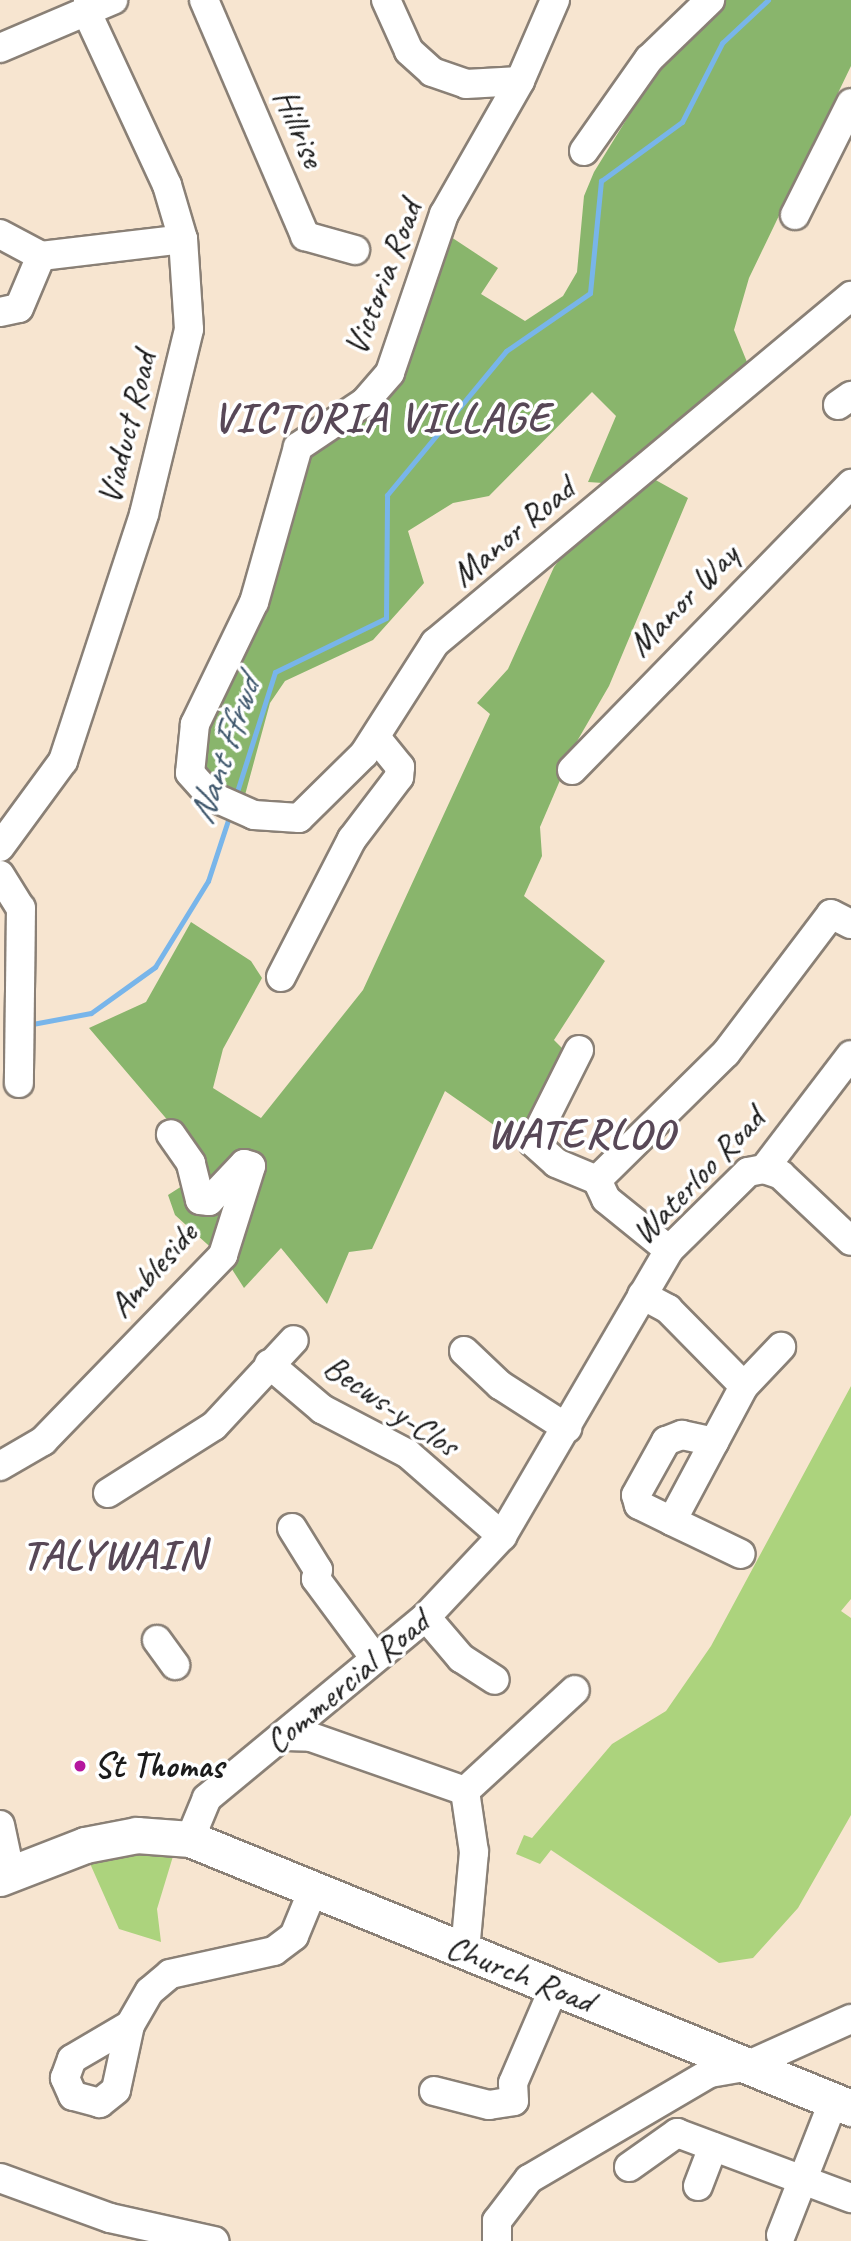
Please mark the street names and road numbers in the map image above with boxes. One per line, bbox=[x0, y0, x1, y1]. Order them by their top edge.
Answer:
street label: Hillrise bbox=[264, 83, 334, 173]
street label: Victoria Road bbox=[334, 195, 432, 361]
street label: Viaduct Road bbox=[88, 348, 166, 508]
street label: Manor Road bbox=[443, 468, 583, 596]
street label: Manor Way bbox=[619, 535, 747, 665]
street label: Waterloo Road bbox=[623, 1099, 773, 1253]
street label: Ambleside bbox=[99, 1214, 207, 1326]
street label: Becws-y-Clos bbox=[316, 1346, 466, 1466]
street label: Commercial Road bbox=[256, 1601, 438, 1763]
street label: Church Road bbox=[440, 1926, 600, 2022]

